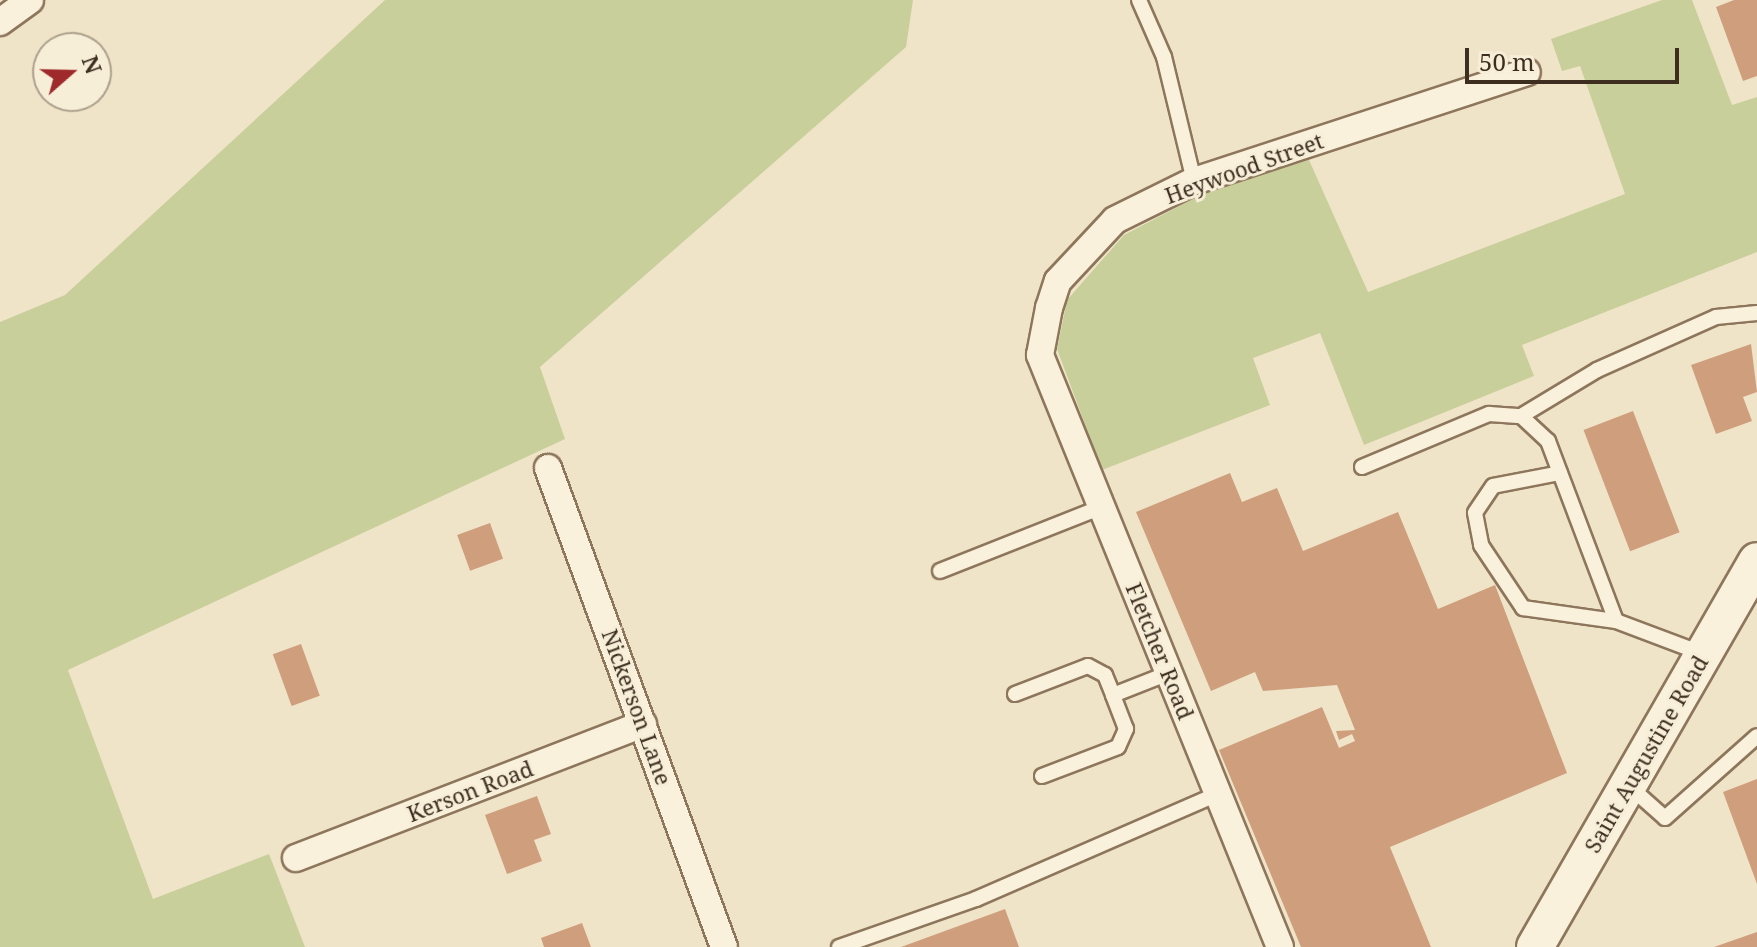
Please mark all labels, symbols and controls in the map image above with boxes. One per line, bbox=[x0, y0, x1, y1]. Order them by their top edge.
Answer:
north arrow bbox=[32, 32, 112, 112]
scale bar bbox=[1469, 32, 1683, 82]
text: 50 m bbox=[1479, 45, 1535, 78]
text: N bbox=[76, 51, 110, 78]
street label: Heywood Street bbox=[1161, 127, 1327, 209]
street label: Fletcher Road bbox=[1121, 579, 1199, 723]
street label: Nickerson Lane bbox=[597, 626, 677, 788]
street label: Saint Augustine Road bbox=[1579, 651, 1713, 857]
street label: Kerson Road bbox=[403, 755, 537, 827]

